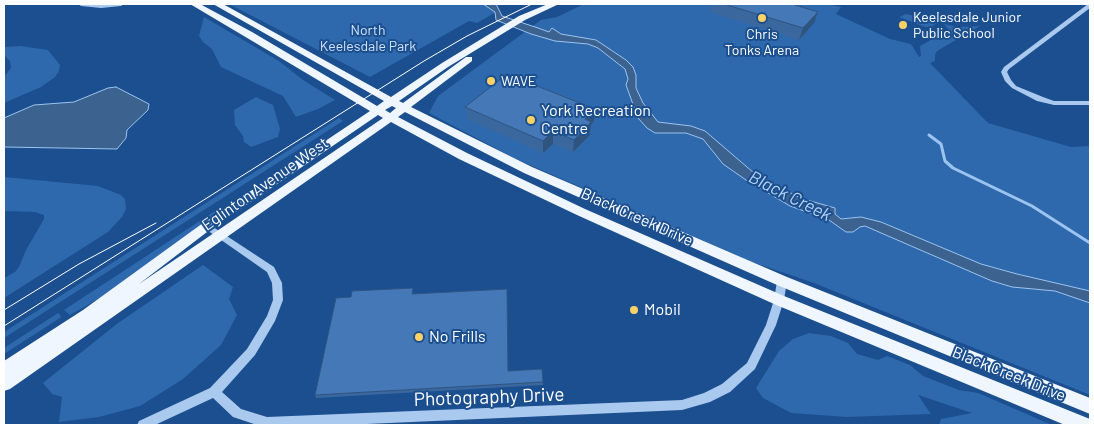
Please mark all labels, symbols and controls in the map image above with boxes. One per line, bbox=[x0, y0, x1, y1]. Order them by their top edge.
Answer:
place label: Keelesdale Junior Public School bbox=[913, 9, 1021, 41]
marker: Chris Tonks Arena bbox=[756, 12, 768, 24]
marker: Keelesdale Junior Public School bbox=[897, 19, 909, 31]
park label: North Keelesdale Park bbox=[320, 22, 416, 54]
place label: Chris Tonks Arena bbox=[725, 26, 799, 58]
place label: WAVE bbox=[501, 73, 536, 89]
marker: WAVE bbox=[485, 75, 497, 87]
place label: York Recreation Centre bbox=[541, 101, 651, 139]
marker: York Recreation Centre bbox=[525, 114, 537, 126]
street label: Eglinton Avenue West bbox=[198, 133, 332, 235]
water label: Black Creek bbox=[745, 166, 835, 226]
street label: Black Creek Drive bbox=[578, 184, 696, 250]
place label: Mobil bbox=[644, 300, 681, 320]
marker: Mobil bbox=[628, 304, 640, 316]
place label: No Frills bbox=[429, 327, 486, 347]
marker: No Frills bbox=[413, 331, 425, 343]
street label: Black Creek Drive bbox=[949, 342, 1069, 406]
street label: Photography Drive bbox=[413, 383, 565, 411]

